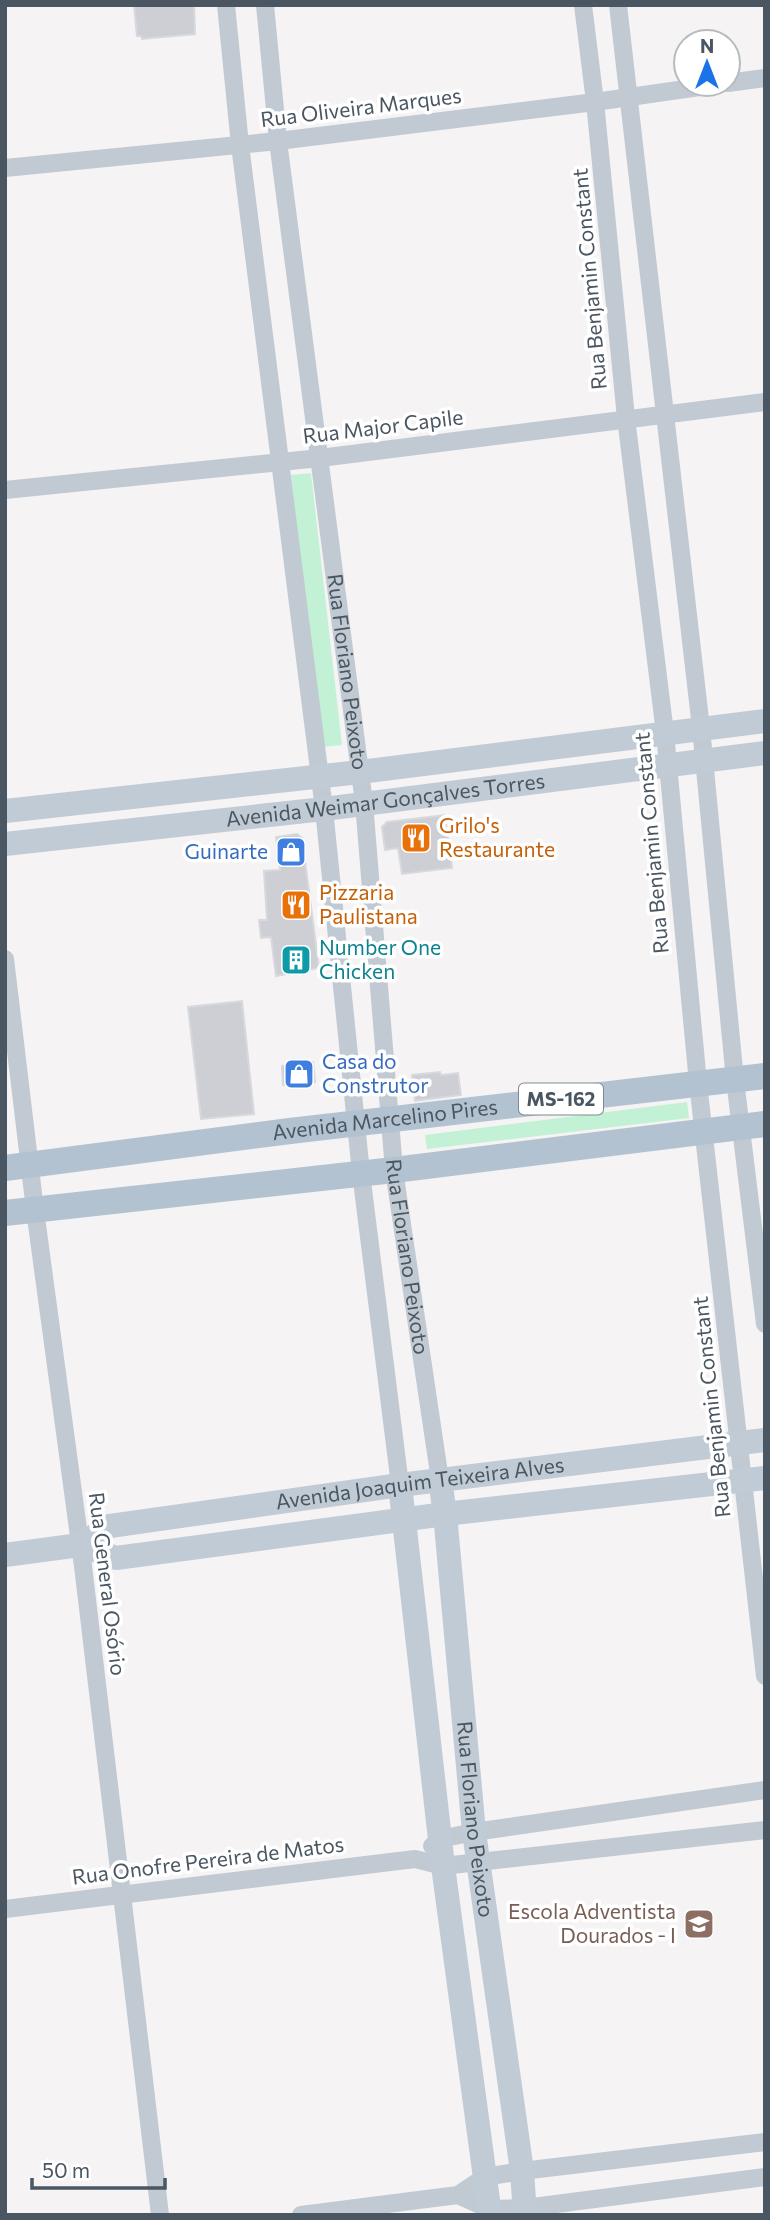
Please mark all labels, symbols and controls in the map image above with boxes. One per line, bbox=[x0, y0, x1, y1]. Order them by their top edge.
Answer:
north arrow bbox=[672, 28, 742, 98]
text: N bbox=[700, 34, 714, 57]
street label: Rua Oliveira Marques bbox=[259, 82, 463, 131]
street label: Rua Benjamin Constant bbox=[566, 167, 611, 391]
street label: Rua Major Capile bbox=[301, 403, 464, 448]
street label: Rua Floriano Peixoto bbox=[323, 572, 374, 771]
street label: Rua Benjamin Constant bbox=[628, 731, 673, 955]
street label: Avenida Weimar Gonçalves Torres bbox=[225, 767, 546, 831]
place label: Grilo's Restaurante bbox=[439, 812, 555, 861]
restaurant icon: Grilo's Restaurante bbox=[399, 821, 433, 855]
shop icon: Guinarte bbox=[274, 835, 308, 869]
place label: Guinarte bbox=[185, 838, 268, 863]
place label: Pizzaria Paulistana bbox=[319, 879, 418, 928]
restaurant icon: Pizzaria Paulistana bbox=[279, 888, 313, 922]
place label: Number One Chicken bbox=[319, 934, 441, 983]
building icon: Number One Chicken bbox=[279, 943, 313, 977]
place label: Casa do Construtor bbox=[322, 1048, 429, 1097]
shop icon: Casa do Construtor bbox=[282, 1057, 316, 1091]
road number: MS-162 bbox=[519, 1084, 603, 1114]
street label: Avenida Marcelino Pires bbox=[271, 1093, 499, 1144]
street label: Rua Floriano Peixoto bbox=[382, 1158, 435, 1356]
street label: Rua Benjamin Constant bbox=[686, 1295, 735, 1519]
street label: Avenida Joaquim Teixeira Alves bbox=[274, 1451, 565, 1513]
street label: Rua General Osório bbox=[85, 1491, 132, 1677]
street label: Rua Floriano Peixoto bbox=[453, 1720, 500, 1919]
street label: Rua Onofre Pereira de Matos bbox=[70, 1830, 345, 1889]
place label: Escola Adventista Dourados - I bbox=[508, 1898, 676, 1947]
school or university icon: Escola Adventista Dourados - I bbox=[682, 1907, 716, 1941]
scale bar bbox=[32, 2146, 164, 2190]
text: 50 m bbox=[42, 2157, 90, 2182]

